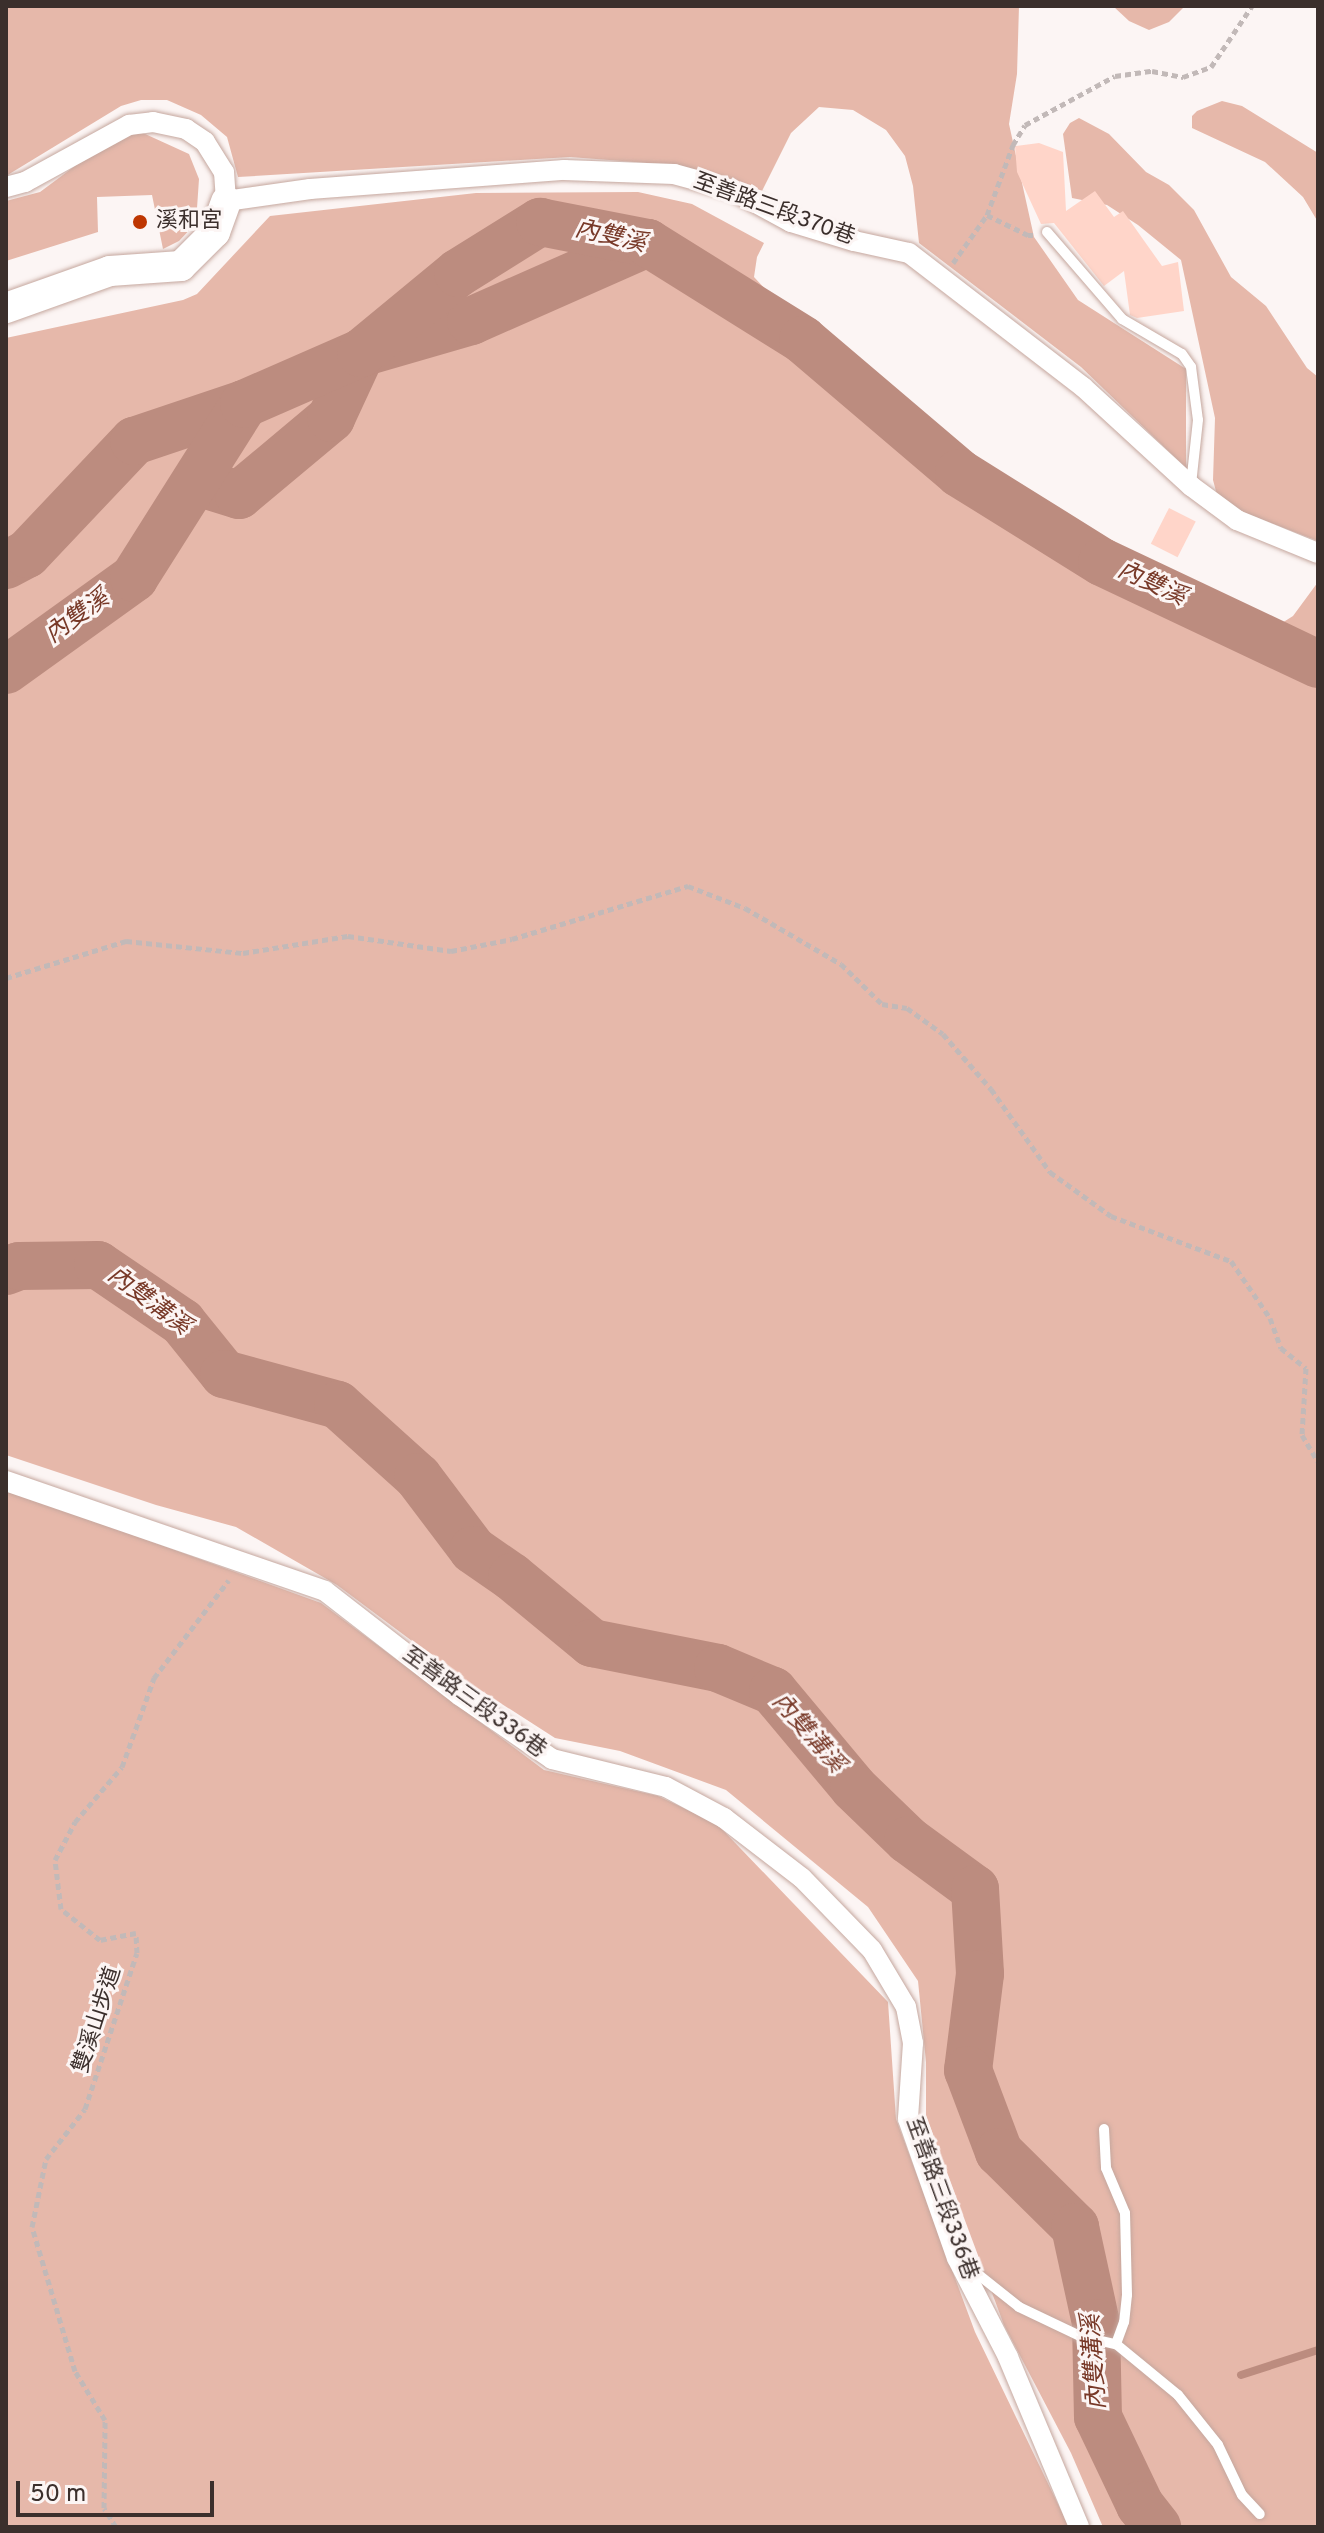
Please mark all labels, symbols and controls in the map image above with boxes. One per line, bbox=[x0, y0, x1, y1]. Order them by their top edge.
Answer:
street label: 至善路三段370巷 bbox=[690, 169, 858, 251]
place label: 溪和宮 bbox=[156, 209, 222, 235]
marker: 溪和宮 bbox=[131, 213, 149, 231]
water label: 內雙溪 bbox=[572, 216, 648, 260]
water label: 內雙溪 bbox=[1112, 557, 1190, 613]
water label: 內雙溪 bbox=[40, 585, 116, 651]
water label: 內雙溝溪 bbox=[101, 1262, 195, 1342]
street label: 至善路三段336巷 bbox=[397, 1642, 551, 1764]
water label: 內雙溝溪 bbox=[765, 1688, 849, 1780]
street label: 雙溪山步道 bbox=[68, 1964, 128, 2076]
street label: 至善路三段336巷 bbox=[899, 2114, 983, 2284]
water label: 內雙溝溪 bbox=[1078, 2313, 1114, 2411]
scale bar bbox=[20, 2465, 218, 2515]
text: 50 m bbox=[30, 2480, 86, 2510]

